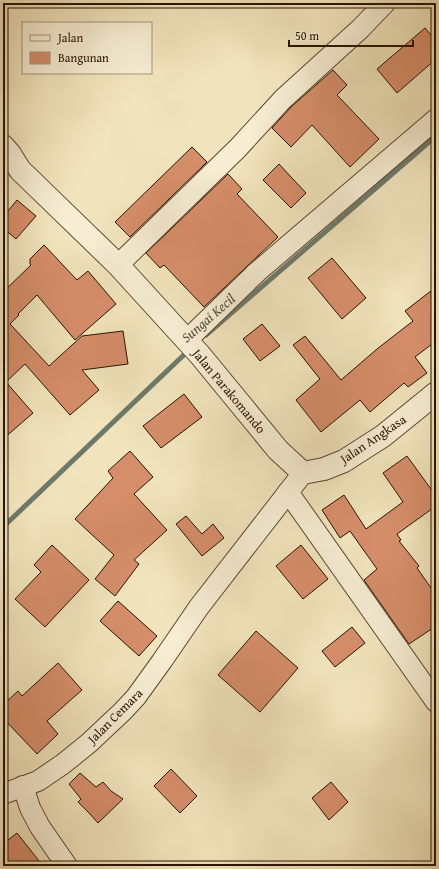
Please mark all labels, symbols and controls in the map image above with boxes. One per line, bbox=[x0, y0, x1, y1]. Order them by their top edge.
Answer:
legend bbox=[22, 22, 152, 74]
scale bar bbox=[289, 22, 413, 48]
text: 50 m bbox=[295, 27, 319, 44]
text: Jalan bbox=[56, 29, 83, 46]
text: Bangunan bbox=[58, 49, 109, 66]
water label: Sungai Kecil bbox=[177, 289, 240, 347]
street label: Jalan Parakomando bbox=[187, 343, 270, 438]
street label: Jalan Angkasa bbox=[335, 409, 410, 469]
street label: Jalan Cemara bbox=[82, 683, 148, 749]

